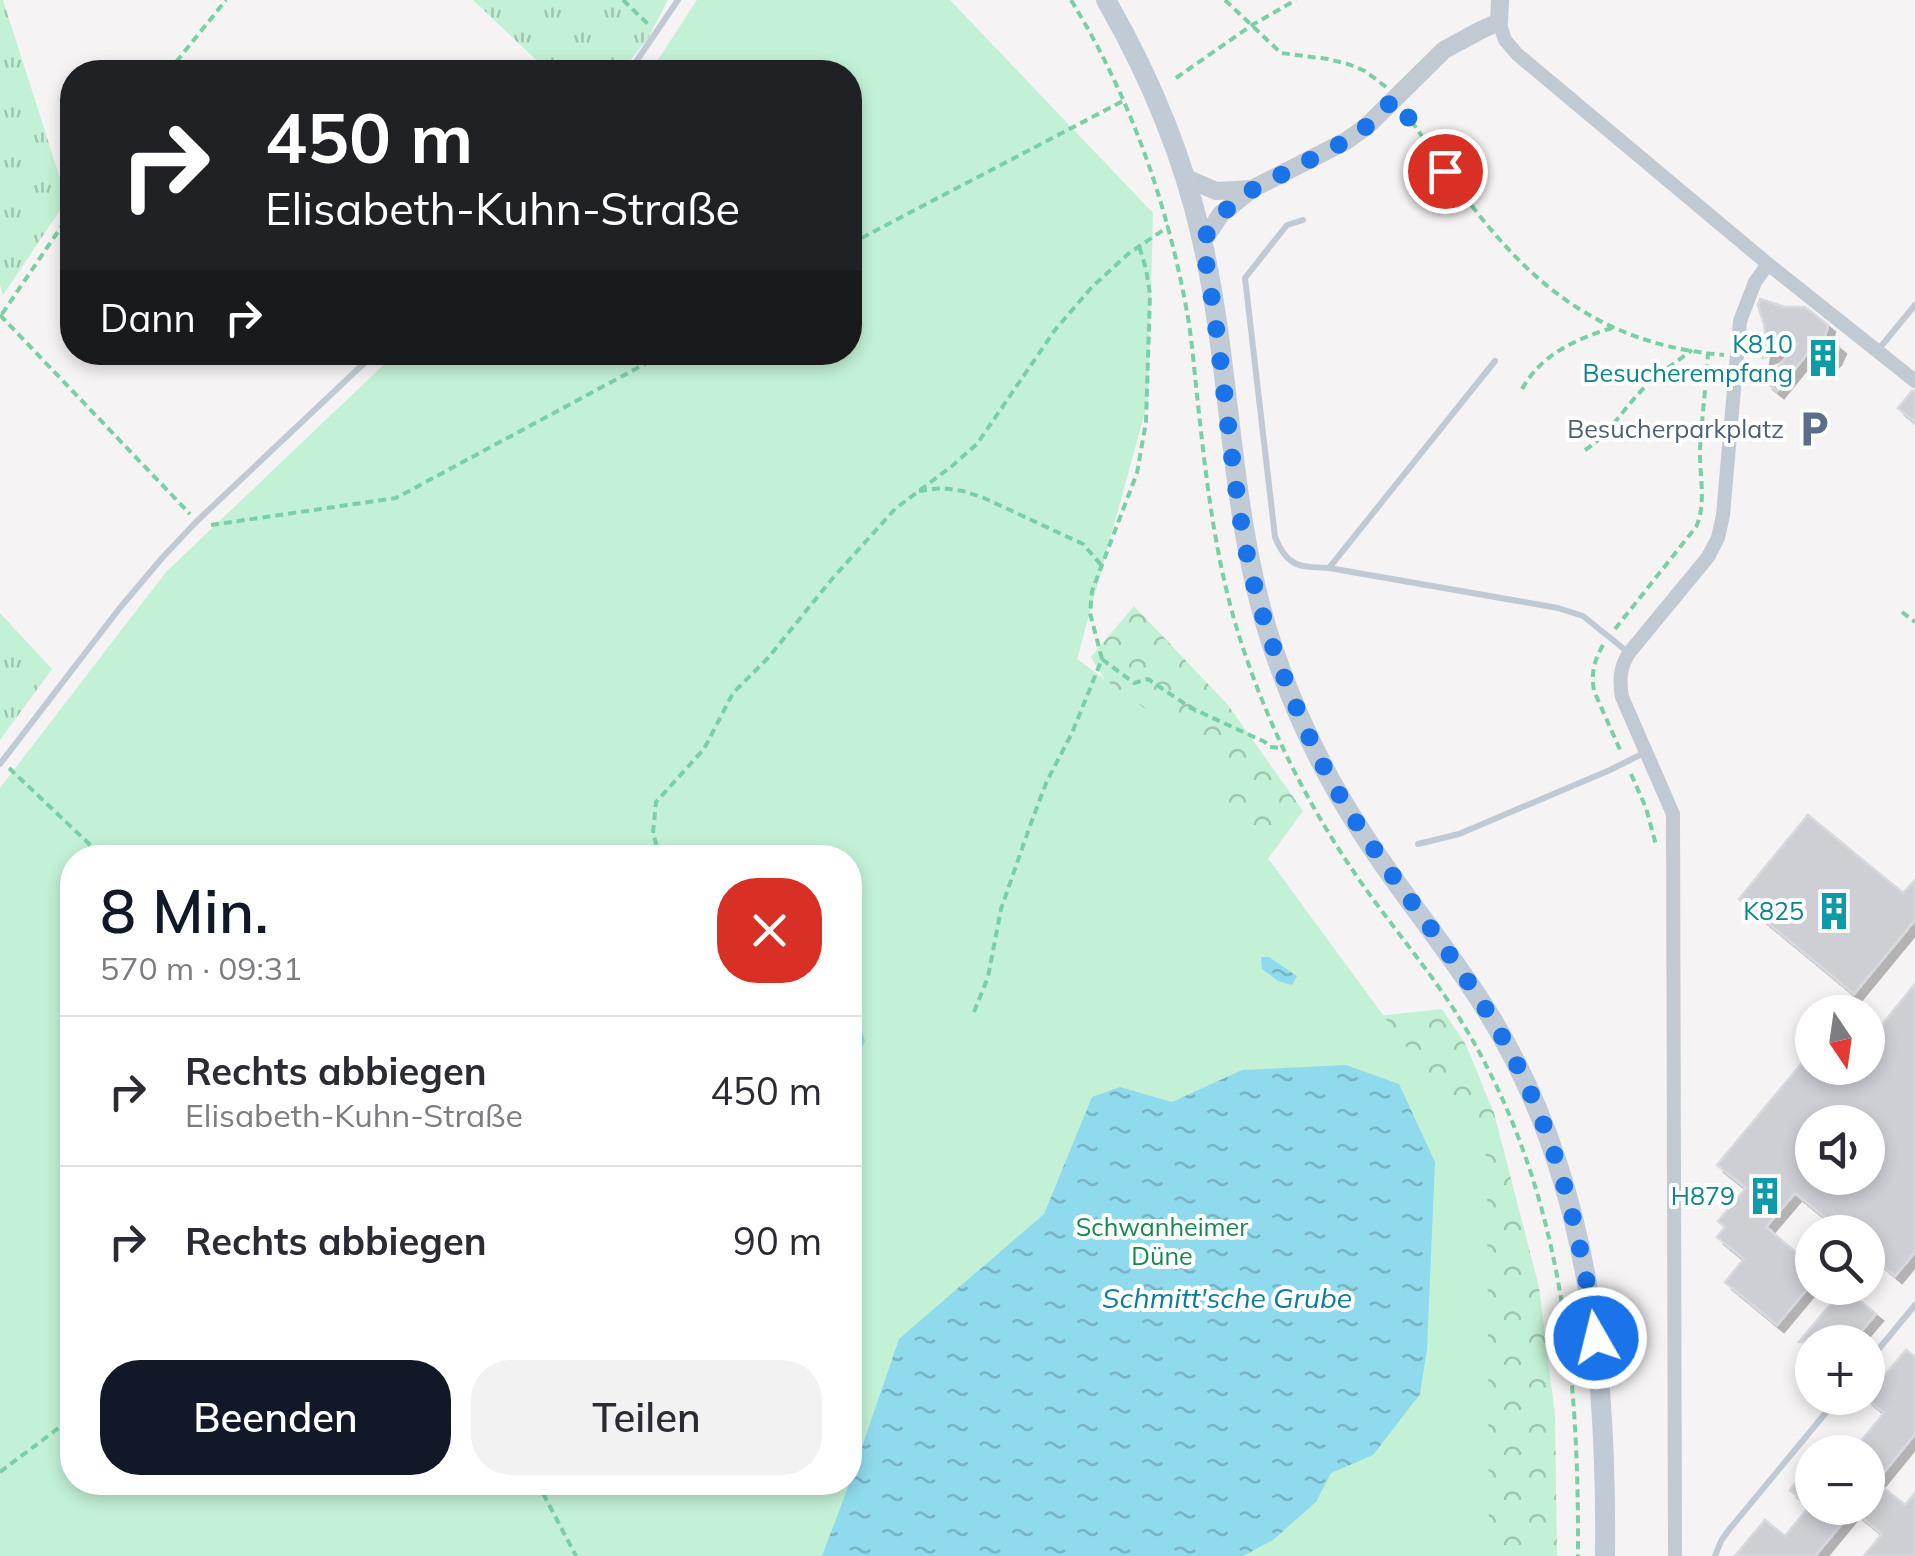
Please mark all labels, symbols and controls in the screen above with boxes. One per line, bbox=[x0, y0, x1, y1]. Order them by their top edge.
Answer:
text: 450 m bbox=[265, 93, 473, 181]
icon: right bbox=[100, 100, 230, 230]
pin bbox=[1403, 129, 1488, 214]
icon: arrive bbox=[1418, 144, 1473, 199]
text: Elisabeth-Kuhn-Straße bbox=[265, 180, 740, 236]
icon: right bbox=[216, 290, 271, 345]
text: Dann bbox=[100, 294, 196, 342]
place label: K810 Besucherempfang bbox=[1583, 328, 1793, 388]
building icon: K810 Besucherempfang bbox=[1802, 337, 1844, 379]
parking icon: Besucherparkplatz bbox=[1793, 408, 1835, 450]
place label: Besucherparkplatz bbox=[1567, 413, 1784, 444]
text: 8 Min. bbox=[100, 873, 269, 948]
button: close bbox=[717, 878, 822, 983]
building icon: K825 bbox=[1813, 890, 1855, 932]
place label: K825 bbox=[1743, 895, 1804, 926]
text: 570 m · 09:31 bbox=[100, 948, 302, 988]
north arrow bbox=[1795, 995, 1885, 1085]
map controls bbox=[1795, 995, 1885, 1525]
text: Rechts abbiegen bbox=[185, 1047, 487, 1095]
icon: right bbox=[100, 1064, 155, 1119]
text: 450 m bbox=[710, 1067, 822, 1115]
text: Elisabeth-Kuhn-Straße bbox=[185, 1095, 523, 1135]
button: sound bbox=[1795, 1105, 1885, 1195]
building icon: H879 bbox=[1744, 1175, 1786, 1217]
place label: H879 bbox=[1671, 1180, 1735, 1211]
park label: Schwanheimer Düne bbox=[1076, 1211, 1248, 1271]
icon: right bbox=[100, 1214, 155, 1269]
button: search bbox=[1795, 1215, 1885, 1305]
text: Rechts abbiegen bbox=[185, 1217, 487, 1265]
text: 90 m bbox=[733, 1217, 822, 1265]
water label: Schmitt'sche Grube bbox=[1102, 1280, 1352, 1315]
position arrow bbox=[1544, 1286, 1648, 1390]
button: + bbox=[1795, 1325, 1885, 1415]
button: Beenden bbox=[100, 1360, 451, 1475]
button: Teilen bbox=[471, 1360, 822, 1475]
button: − bbox=[1795, 1435, 1885, 1525]

